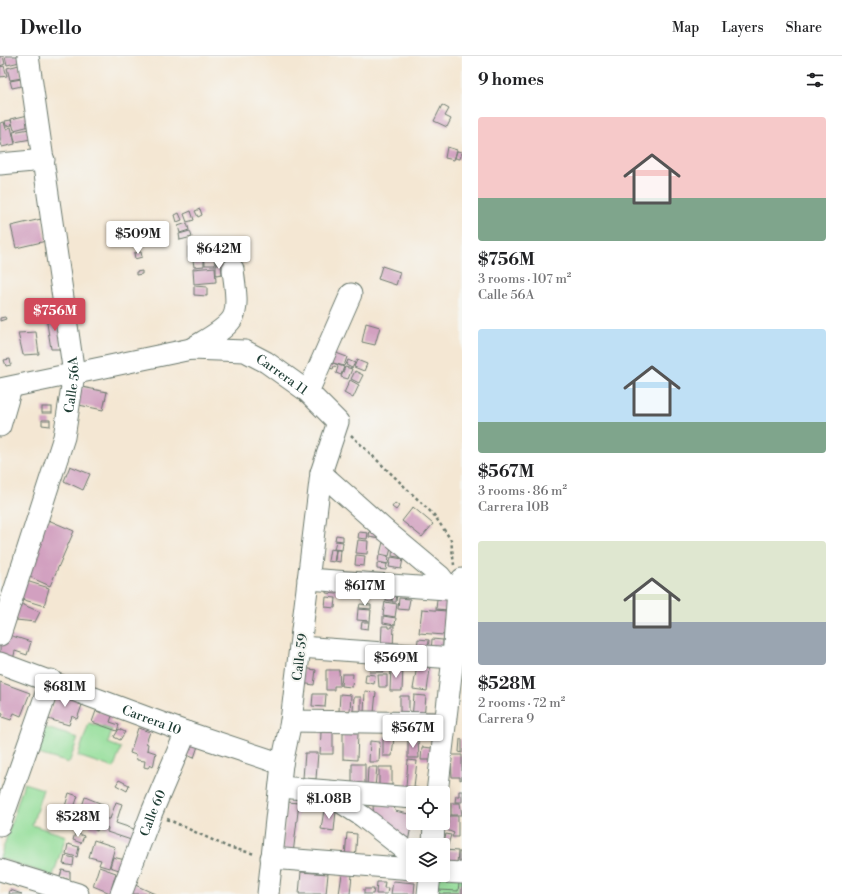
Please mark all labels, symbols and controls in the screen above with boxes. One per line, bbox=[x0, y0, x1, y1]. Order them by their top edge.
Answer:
text: Dwello bbox=[20, 16, 82, 40]
text: Map bbox=[672, 19, 699, 37]
text: Layers bbox=[721, 19, 764, 37]
text: Share bbox=[786, 19, 822, 37]
text: 9 homes bbox=[478, 69, 544, 91]
icon: filters bbox=[804, 69, 826, 91]
icon: home bbox=[616, 143, 688, 215]
pin: $509M bbox=[110, 221, 166, 255]
text: $509M bbox=[115, 226, 161, 242]
pin: $642M bbox=[191, 236, 247, 270]
text: $642M bbox=[196, 241, 242, 257]
text: $756M bbox=[478, 249, 535, 271]
text: 3 rooms · 107 m² bbox=[478, 271, 571, 287]
text: Calle 56A bbox=[478, 287, 534, 303]
pin: $756M bbox=[27, 298, 83, 332]
text: $756M bbox=[33, 303, 77, 319]
street label: Carrera 11 bbox=[253, 351, 311, 399]
street label: Calle 56A bbox=[61, 354, 83, 414]
icon: home bbox=[616, 355, 688, 427]
text: $567M bbox=[478, 461, 534, 483]
text: 3 rooms · 86 m² bbox=[478, 483, 567, 499]
text: Carrera 10B bbox=[478, 499, 549, 515]
icon: home bbox=[616, 567, 688, 639]
pin: $617M bbox=[337, 573, 393, 607]
text: $617M bbox=[345, 578, 385, 594]
street label: Calle 59 bbox=[289, 632, 311, 682]
pin: $569M bbox=[368, 645, 424, 679]
text: $569M bbox=[374, 650, 418, 666]
text: $528M bbox=[478, 673, 536, 695]
pin: $681M bbox=[37, 674, 93, 708]
text: $681M bbox=[44, 679, 86, 695]
text: 2 rooms · 72 m² bbox=[478, 695, 565, 711]
street label: Carrera 10 bbox=[120, 702, 184, 739]
text: Carrera 9 bbox=[478, 711, 534, 727]
pin: $567M bbox=[385, 715, 441, 749]
text: $567M bbox=[391, 720, 435, 736]
pin: $1.08B bbox=[296, 786, 362, 820]
map controls bbox=[406, 786, 450, 882]
button: locate bbox=[406, 786, 450, 830]
street label: Calle 60 bbox=[137, 787, 170, 839]
text: $1.08B bbox=[306, 791, 352, 807]
pin: $528M bbox=[50, 804, 106, 838]
text: $528M bbox=[56, 809, 100, 825]
button: layers bbox=[406, 838, 450, 882]

